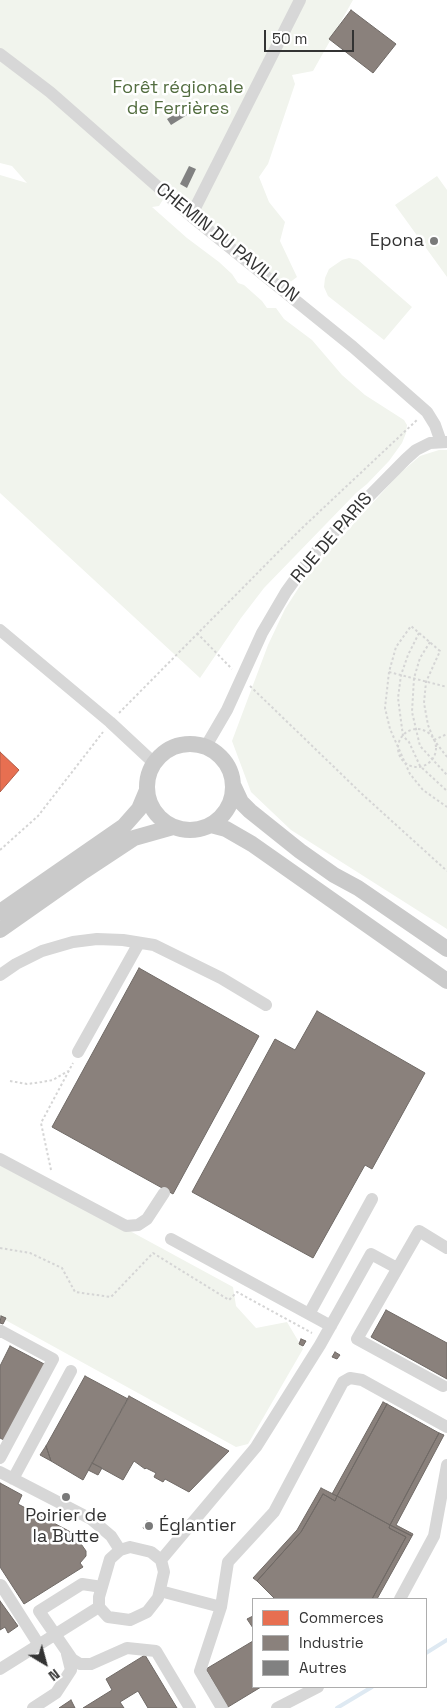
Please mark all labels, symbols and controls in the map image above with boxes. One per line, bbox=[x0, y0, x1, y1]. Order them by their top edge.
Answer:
scale bar bbox=[267, 20, 357, 52]
text: 50 m bbox=[272, 29, 307, 48]
park label: Forêt régionale de Ferrières bbox=[112, 77, 244, 120]
street label: CHEMIN DU PAVILLON bbox=[151, 179, 303, 307]
place label: Epona bbox=[370, 230, 424, 252]
marker: Epona bbox=[428, 235, 440, 247]
street label: RUE DE PARIS bbox=[287, 488, 377, 588]
marker: Poirier de la Butte bbox=[60, 1491, 72, 1503]
place label: Poirier de la Butte bbox=[25, 1505, 107, 1548]
place label: Églantier bbox=[159, 1515, 236, 1537]
marker: Églantier bbox=[143, 1520, 155, 1532]
legend bbox=[252, 1598, 427, 1688]
text: Commerces bbox=[299, 1608, 384, 1627]
text: Industrie bbox=[299, 1633, 364, 1652]
north arrow bbox=[20, 1638, 70, 1688]
text: Autres bbox=[299, 1658, 347, 1677]
text: N bbox=[45, 1665, 63, 1685]

